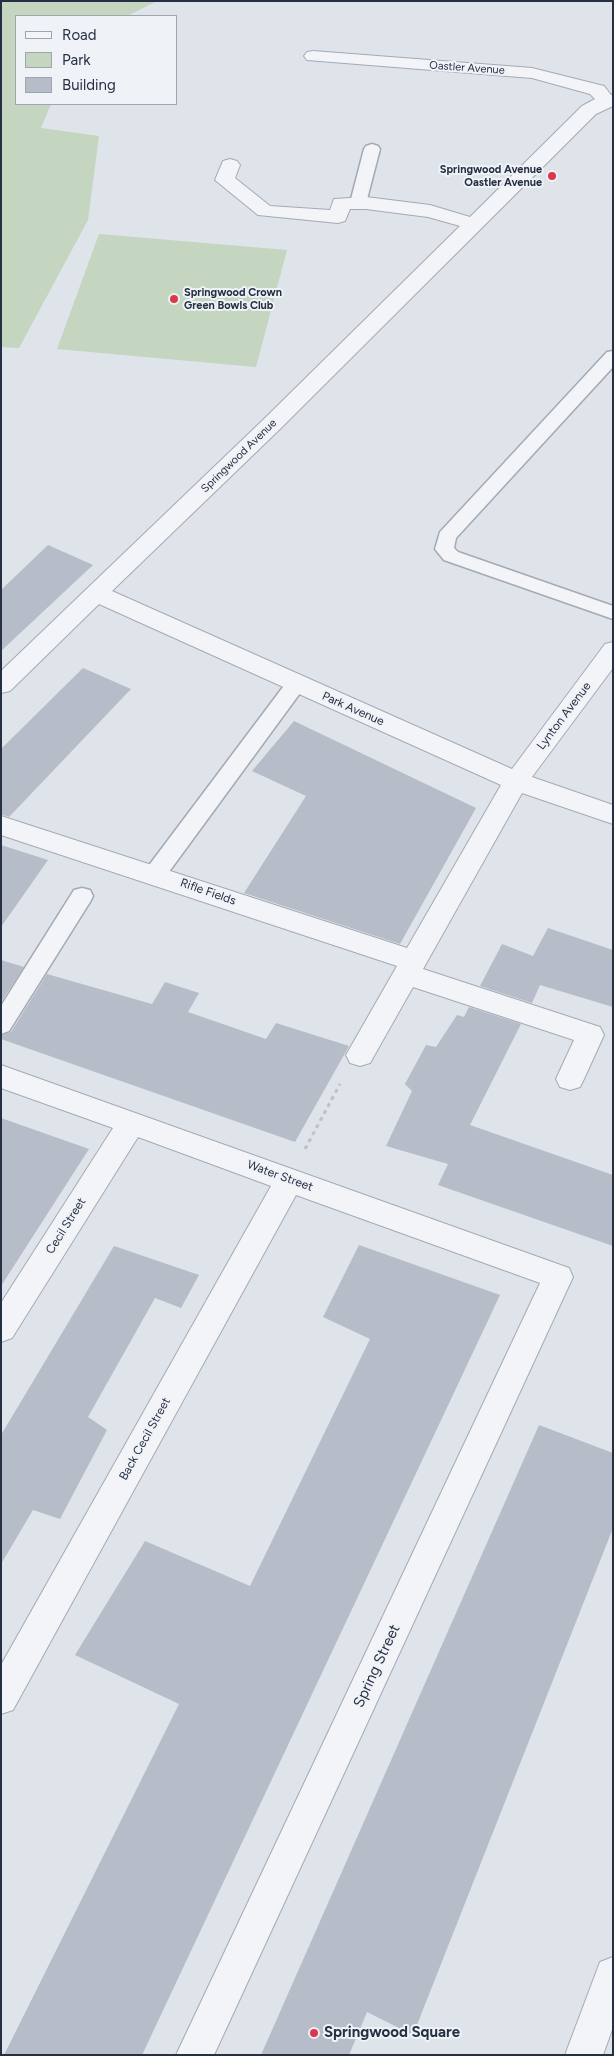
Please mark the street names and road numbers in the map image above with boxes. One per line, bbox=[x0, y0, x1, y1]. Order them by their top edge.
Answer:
street label: Oastler Avenue bbox=[429, 59, 505, 77]
street label: Springwood Avenue bbox=[199, 417, 279, 495]
street label: Lynton Avenue bbox=[534, 679, 594, 753]
street label: Park Avenue bbox=[320, 689, 386, 729]
street label: Rifle Fields bbox=[178, 876, 238, 908]
street label: Water Street bbox=[245, 1157, 315, 1195]
street label: Cecil Street bbox=[43, 1195, 89, 1257]
street label: Back Cecil Street bbox=[116, 1395, 174, 1483]
street label: Spring Street bbox=[350, 1622, 404, 1710]

